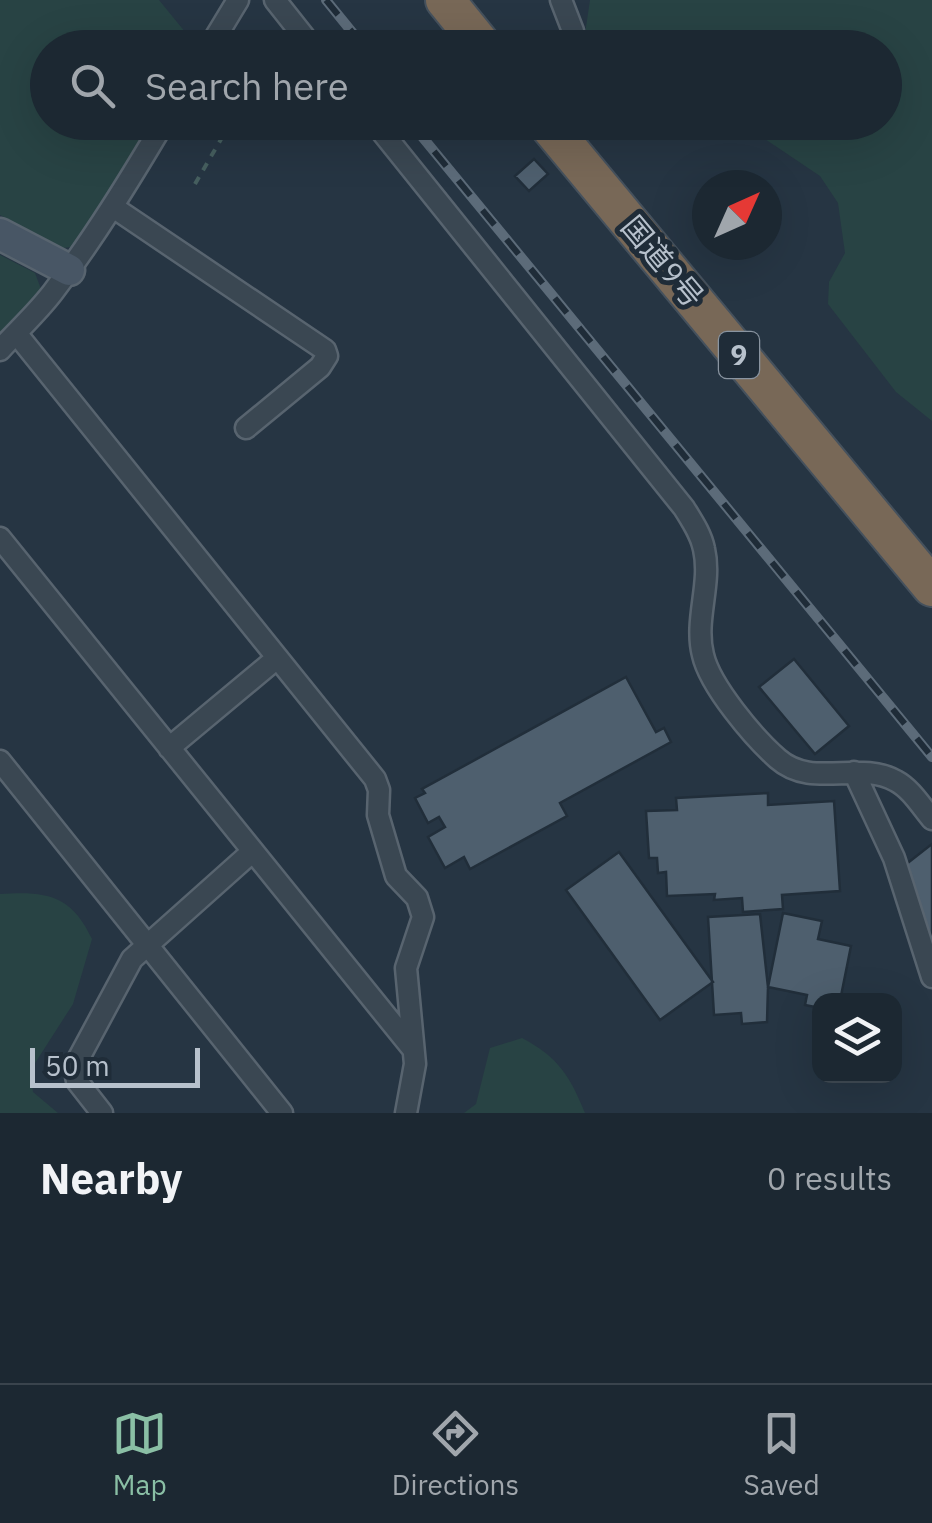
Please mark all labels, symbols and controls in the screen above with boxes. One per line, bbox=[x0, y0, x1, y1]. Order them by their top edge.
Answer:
search box bbox=[30, 30, 902, 140]
icon: search bbox=[65, 58, 120, 113]
text: Search here bbox=[145, 61, 349, 110]
north arrow bbox=[692, 170, 782, 260]
street label: 国道9号 bbox=[614, 207, 713, 315]
road number: 9 bbox=[719, 332, 759, 378]
map controls bbox=[812, 993, 902, 1083]
button: layers bbox=[812, 993, 902, 1083]
scale bar bbox=[30, 1043, 200, 1088]
text: 50 m bbox=[45, 1047, 110, 1084]
text: Nearby bbox=[40, 1151, 182, 1206]
text: 0 results bbox=[767, 1157, 892, 1199]
tab: Map bbox=[112, 1406, 167, 1503]
tab: Directions bbox=[392, 1406, 519, 1503]
tab: Saved bbox=[744, 1406, 820, 1503]

